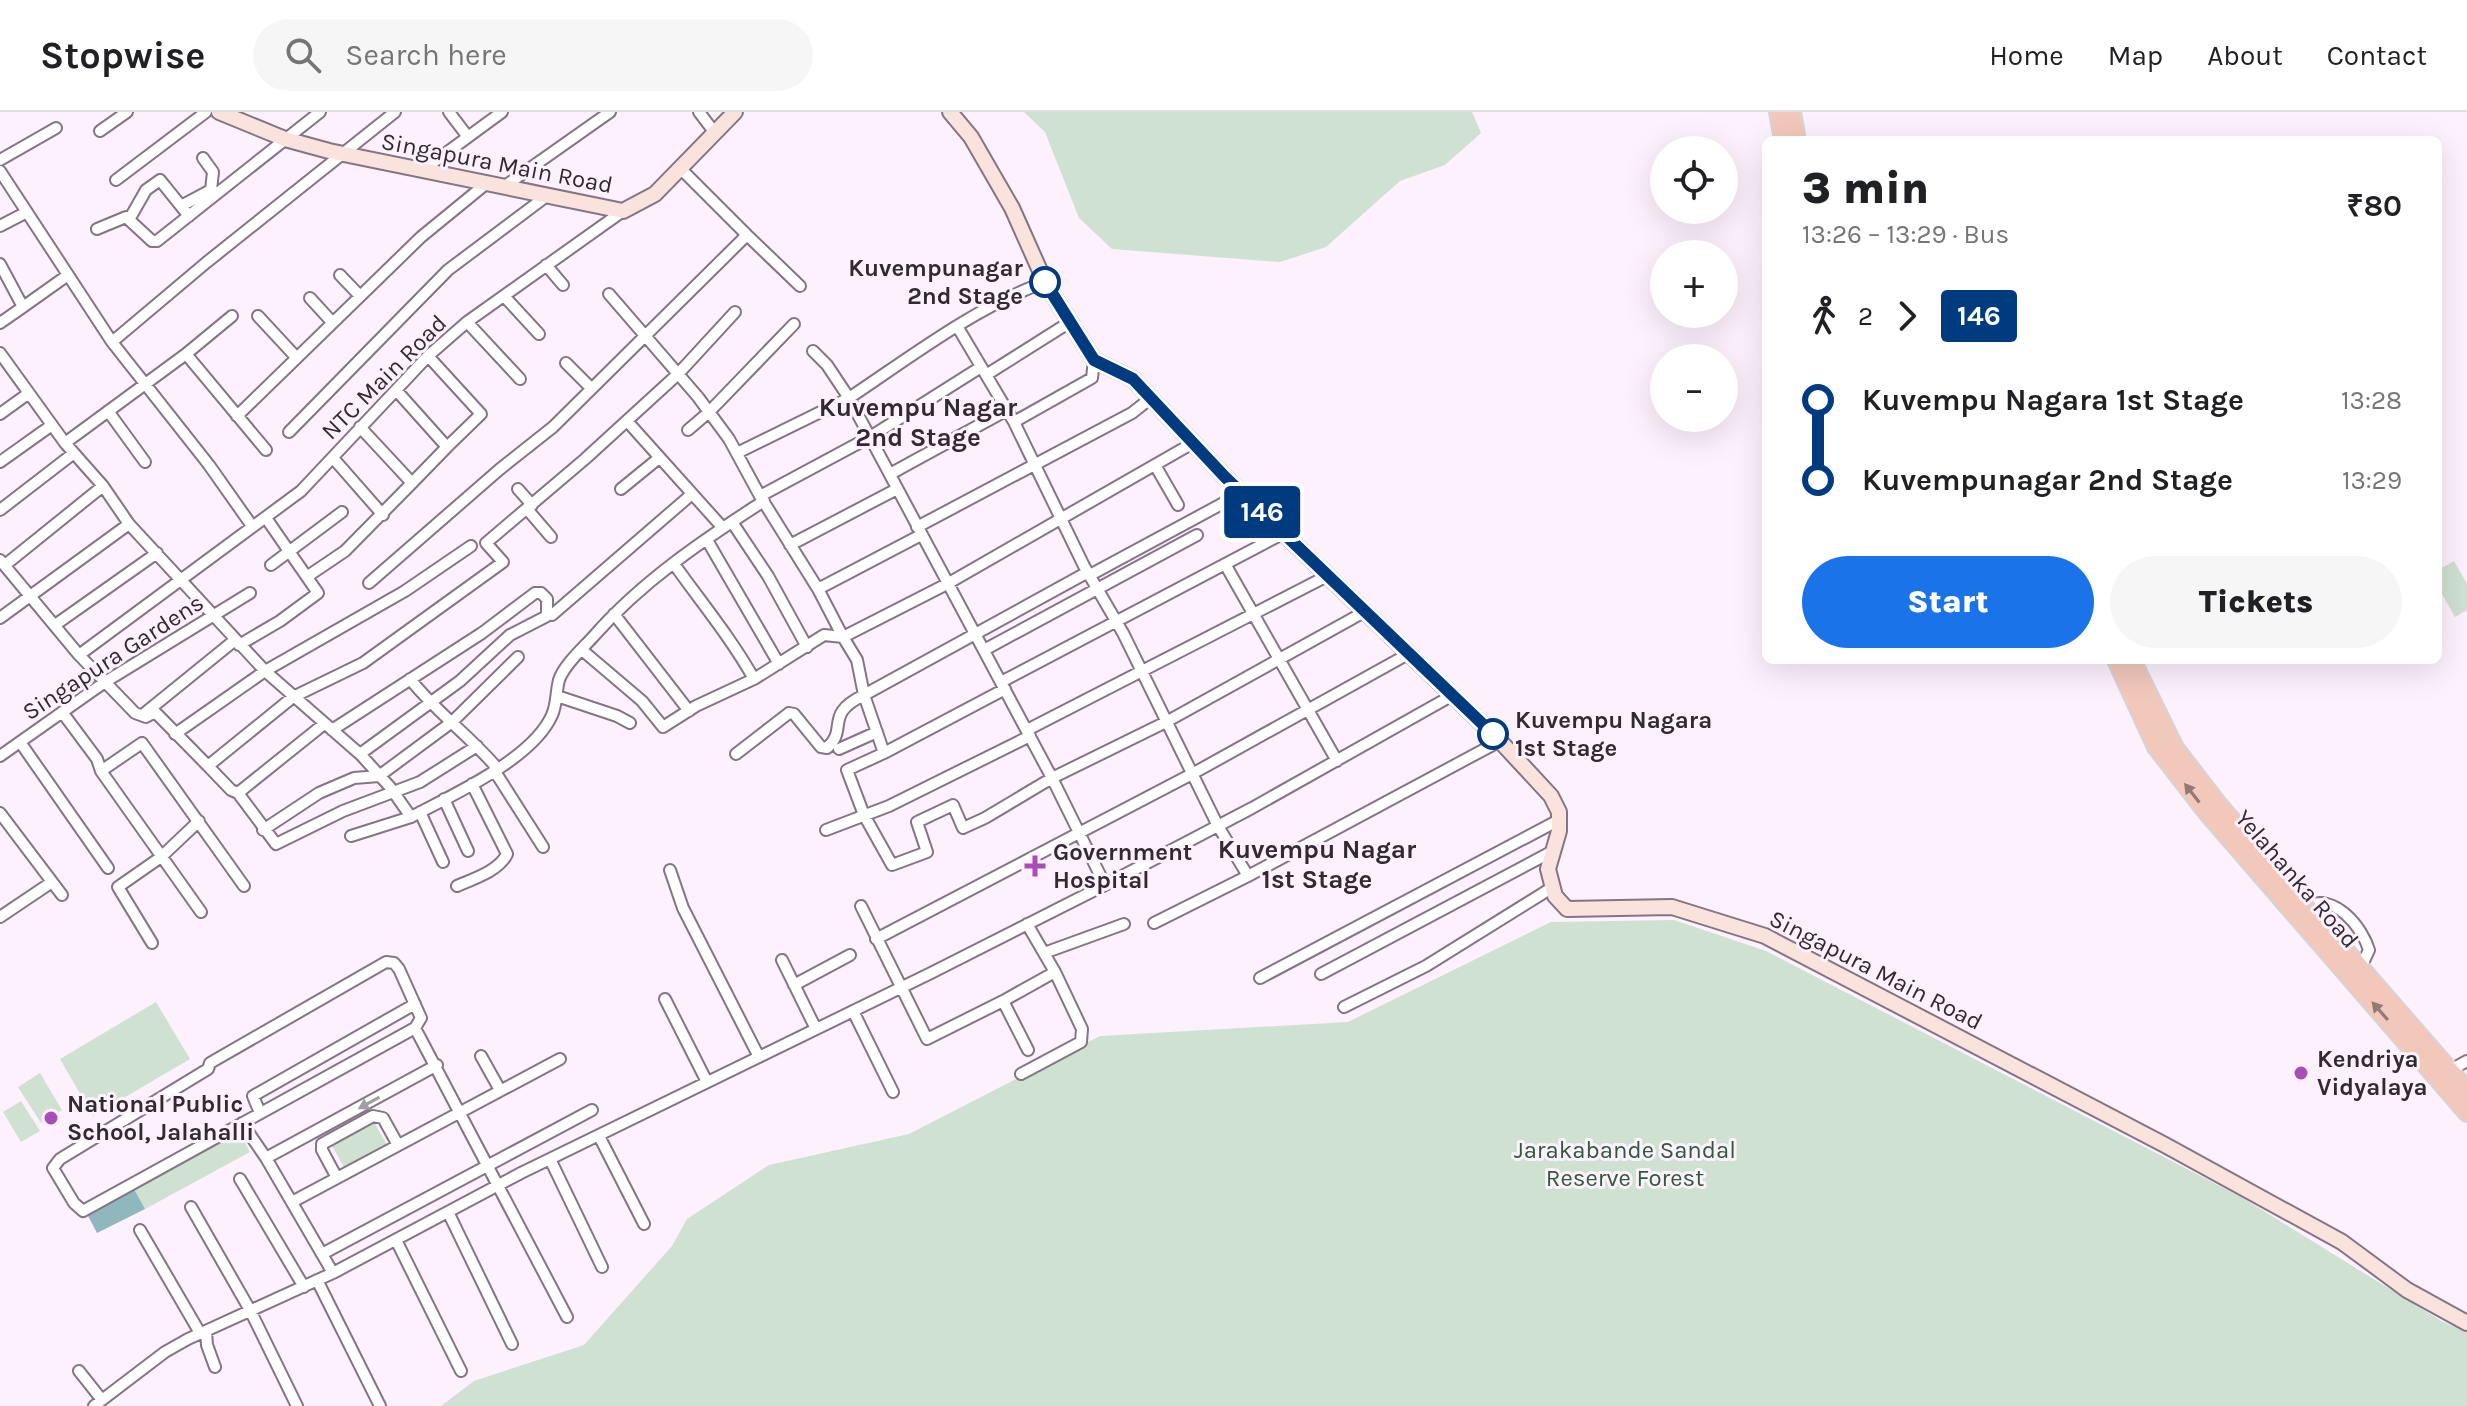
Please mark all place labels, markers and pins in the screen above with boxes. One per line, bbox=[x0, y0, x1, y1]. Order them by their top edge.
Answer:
place label: Kuvempunagar 2nd Stage bbox=[848, 254, 1024, 310]
marker: Kuvempunagar 2nd Stage bbox=[1030, 267, 1060, 297]
place label: Kuvempu Nagara 1st Stage bbox=[1515, 706, 1712, 762]
marker: Kuvempu Nagara 1st Stage bbox=[1478, 719, 1508, 749]
place label: Government Hospital bbox=[1053, 838, 1192, 894]
marker: Government Hospital bbox=[1024, 855, 1046, 877]
place label: Kendriya Vidyalaya bbox=[2317, 1045, 2428, 1101]
marker: Kendriya Vidyalaya bbox=[2292, 1064, 2310, 1082]
place label: National Public School, Jalahalli bbox=[67, 1090, 254, 1146]
marker: National Public School, Jalahalli bbox=[42, 1109, 60, 1127]

